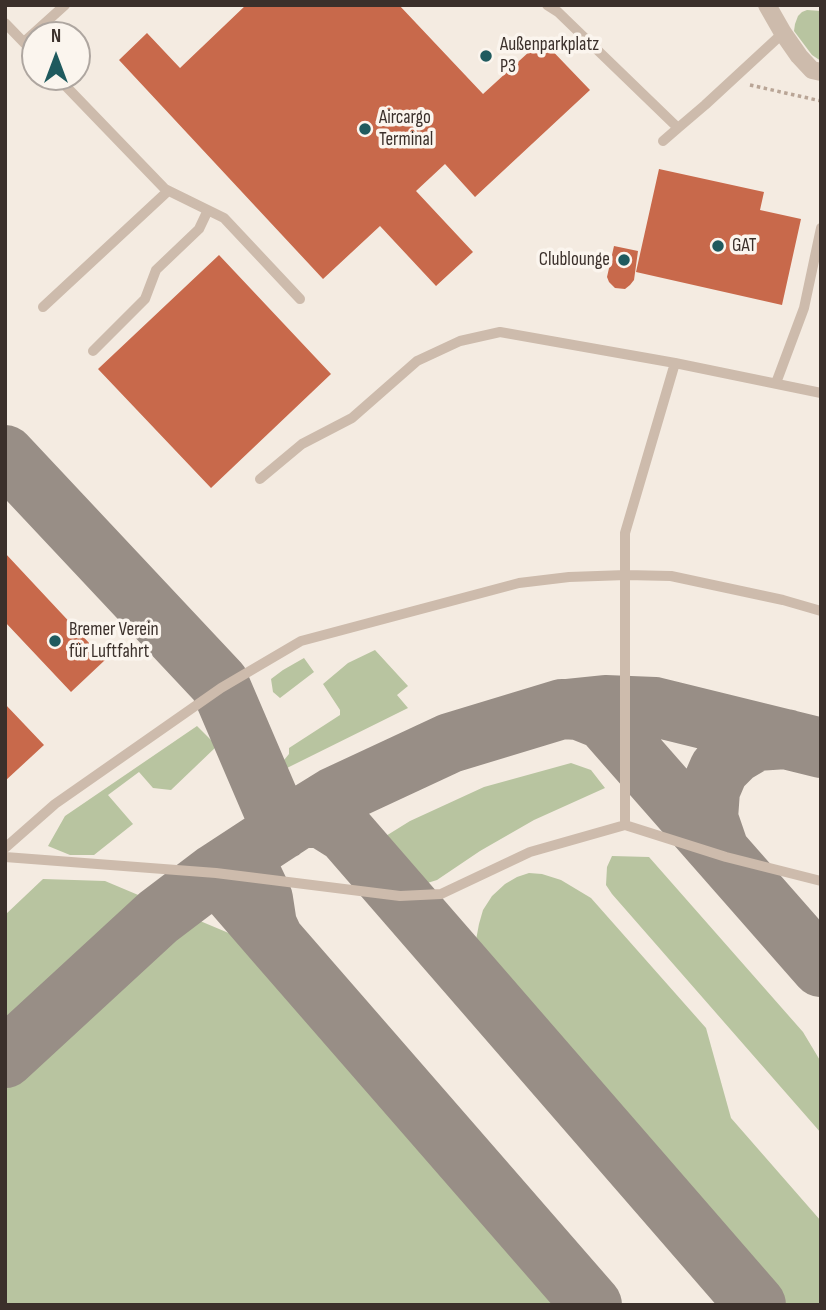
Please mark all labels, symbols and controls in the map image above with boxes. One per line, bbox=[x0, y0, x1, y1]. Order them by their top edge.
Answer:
north arrow bbox=[21, 21, 91, 91]
text: N bbox=[51, 25, 61, 48]
place label: Außenparkplatz P3 bbox=[500, 34, 599, 78]
marker: Außenparkplatz P3 bbox=[478, 48, 494, 64]
place label: Aircargo Terminal bbox=[379, 107, 433, 151]
marker: Aircargo Terminal bbox=[357, 121, 373, 137]
place label: GAT bbox=[732, 235, 757, 257]
marker: GAT bbox=[710, 238, 726, 254]
place label: Clublounge bbox=[539, 249, 610, 271]
marker: Clublounge bbox=[616, 252, 632, 268]
place label: Bremer Verein für Luftfahrt bbox=[69, 619, 159, 663]
marker: Bremer Verein für Luftfahrt bbox=[47, 633, 63, 649]

